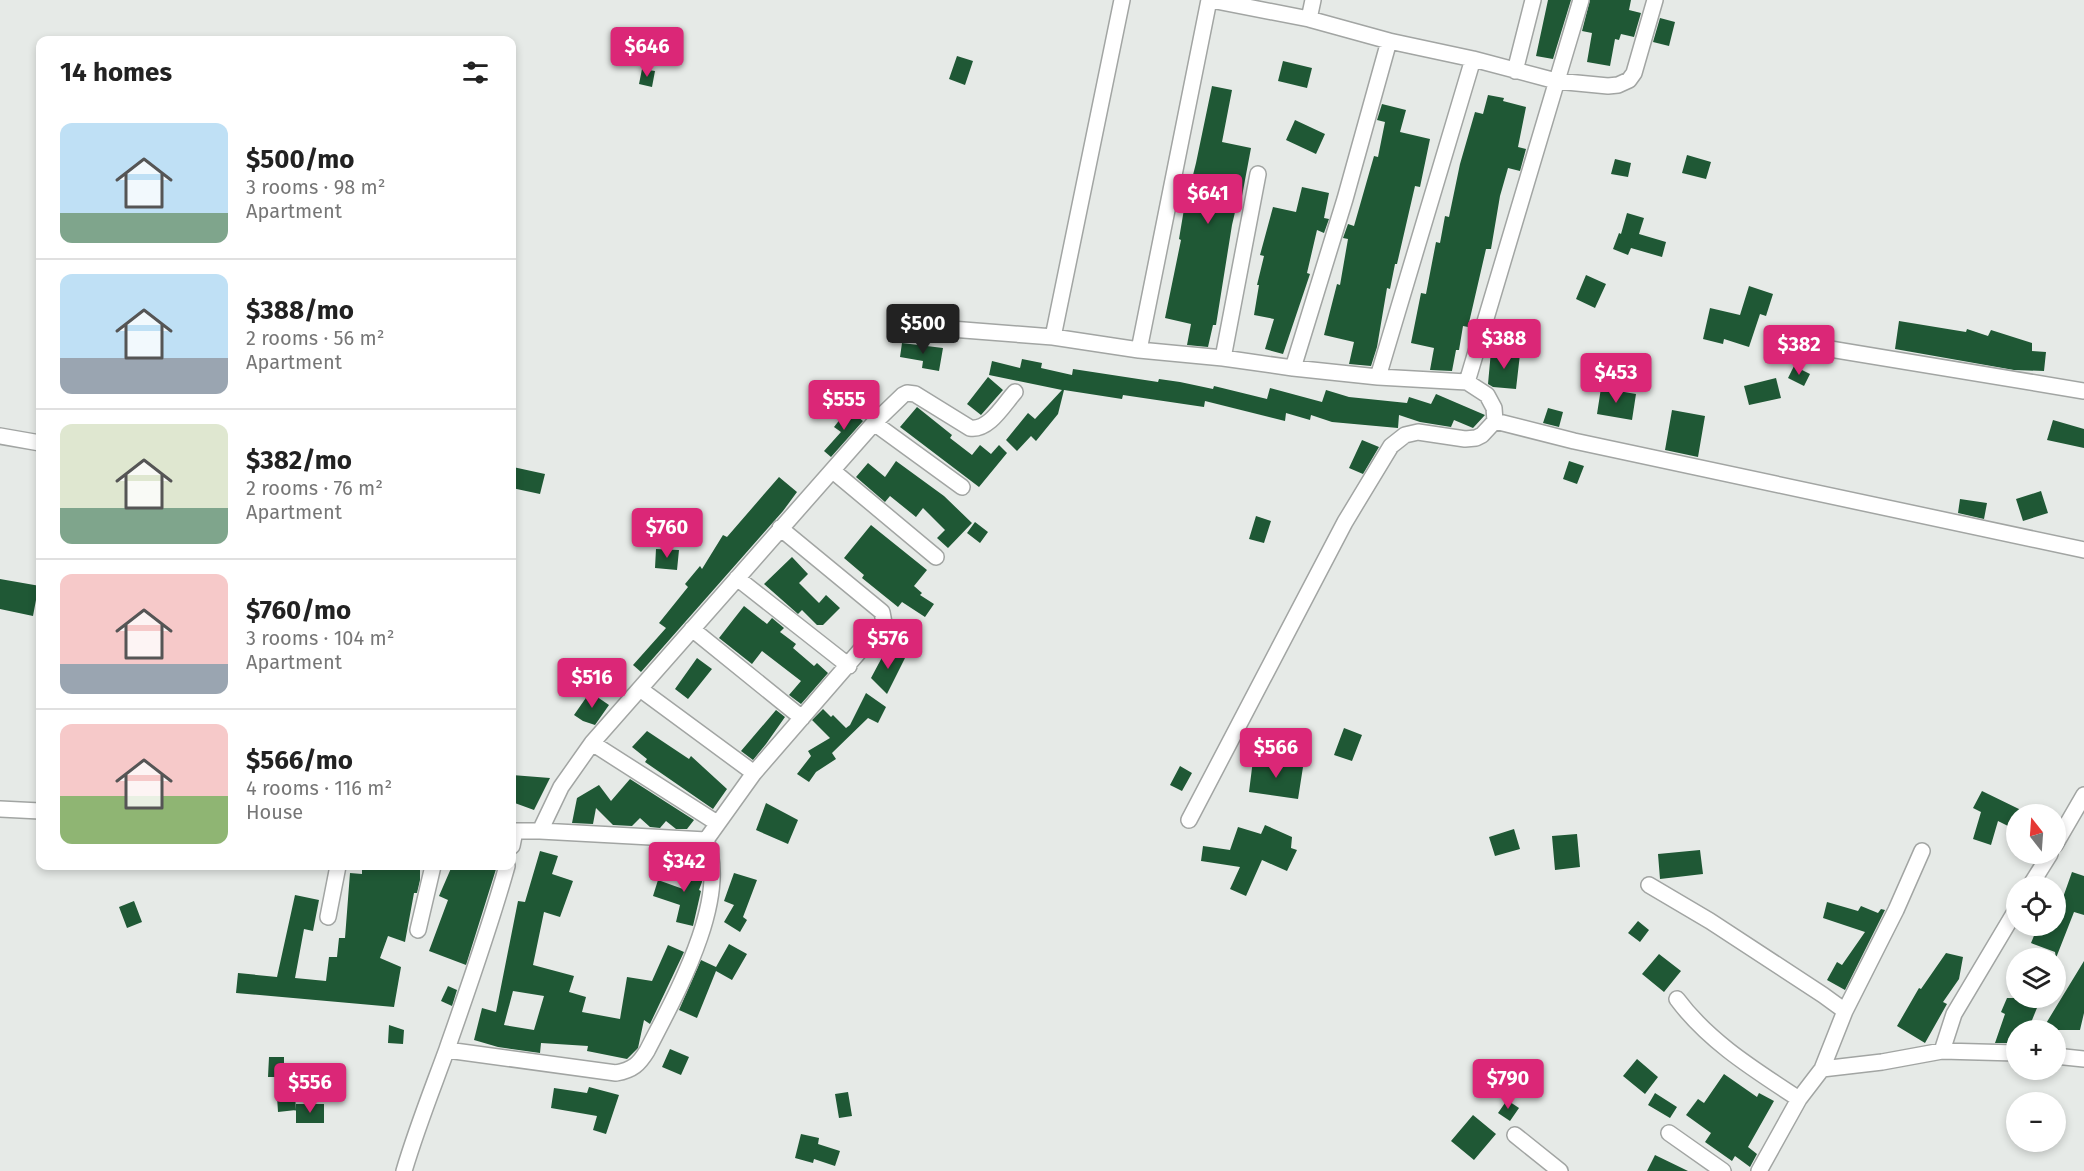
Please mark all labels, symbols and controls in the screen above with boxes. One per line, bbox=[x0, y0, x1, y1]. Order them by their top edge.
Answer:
pin: $646 bbox=[611, 27, 683, 78]
text: $646 bbox=[625, 34, 669, 58]
icon: filters bbox=[459, 56, 492, 89]
text: 14 homes bbox=[60, 57, 172, 88]
text: $500/mo bbox=[246, 144, 355, 175]
icon: home bbox=[108, 147, 180, 219]
pin: $641 bbox=[1172, 174, 1244, 225]
text: 3 rooms · 98 m² bbox=[246, 175, 386, 199]
text: $641 bbox=[1187, 181, 1229, 205]
text: Apartment bbox=[246, 199, 342, 223]
text: $388/mo bbox=[246, 295, 354, 326]
icon: home bbox=[108, 298, 180, 370]
pin: $500 bbox=[887, 304, 959, 355]
text: $500 bbox=[900, 311, 946, 335]
pin: $388 bbox=[1468, 319, 1540, 370]
pin: $382 bbox=[1763, 325, 1835, 376]
text: 2 rooms · 56 m² bbox=[246, 326, 385, 350]
text: $388 bbox=[1482, 326, 1526, 350]
text: $382 bbox=[1777, 332, 1821, 356]
text: Apartment bbox=[246, 350, 342, 374]
pin: $453 bbox=[1580, 353, 1652, 404]
text: $453 bbox=[1594, 360, 1638, 384]
pin: $555 bbox=[808, 380, 880, 431]
text: $555 bbox=[823, 387, 865, 411]
text: $382/mo bbox=[246, 445, 352, 476]
icon: home bbox=[108, 448, 180, 520]
text: 2 rooms · 76 m² bbox=[246, 476, 383, 500]
text: Apartment bbox=[246, 500, 342, 524]
pin: $760 bbox=[631, 508, 703, 559]
text: $760 bbox=[646, 515, 688, 539]
text: $760/mo bbox=[246, 595, 351, 626]
icon: home bbox=[108, 598, 180, 670]
pin: $576 bbox=[852, 619, 924, 670]
text: 3 rooms · 104 m² bbox=[246, 626, 394, 650]
text: $576 bbox=[867, 626, 909, 650]
text: Apartment bbox=[246, 650, 342, 674]
pin: $516 bbox=[556, 658, 628, 709]
text: $516 bbox=[571, 665, 613, 689]
pin: $566 bbox=[1240, 728, 1312, 779]
text: $566 bbox=[1254, 735, 1298, 759]
text: $566/mo bbox=[246, 745, 353, 776]
icon: home bbox=[108, 748, 180, 820]
text: 4 rooms · 116 m² bbox=[246, 776, 392, 800]
text: House bbox=[246, 800, 303, 824]
north arrow bbox=[2006, 804, 2066, 864]
map controls bbox=[2006, 804, 2066, 1152]
pin: $342 bbox=[648, 842, 720, 893]
text: $342 bbox=[663, 849, 705, 873]
button: locate bbox=[2006, 876, 2066, 936]
button: layers bbox=[2006, 948, 2066, 1008]
button: + bbox=[2006, 1020, 2066, 1080]
pin: $790 bbox=[1472, 1059, 1544, 1110]
pin: $556 bbox=[274, 1063, 346, 1114]
text: $790 bbox=[1487, 1066, 1529, 1090]
text: $556 bbox=[288, 1070, 332, 1094]
button: − bbox=[2006, 1092, 2066, 1152]

